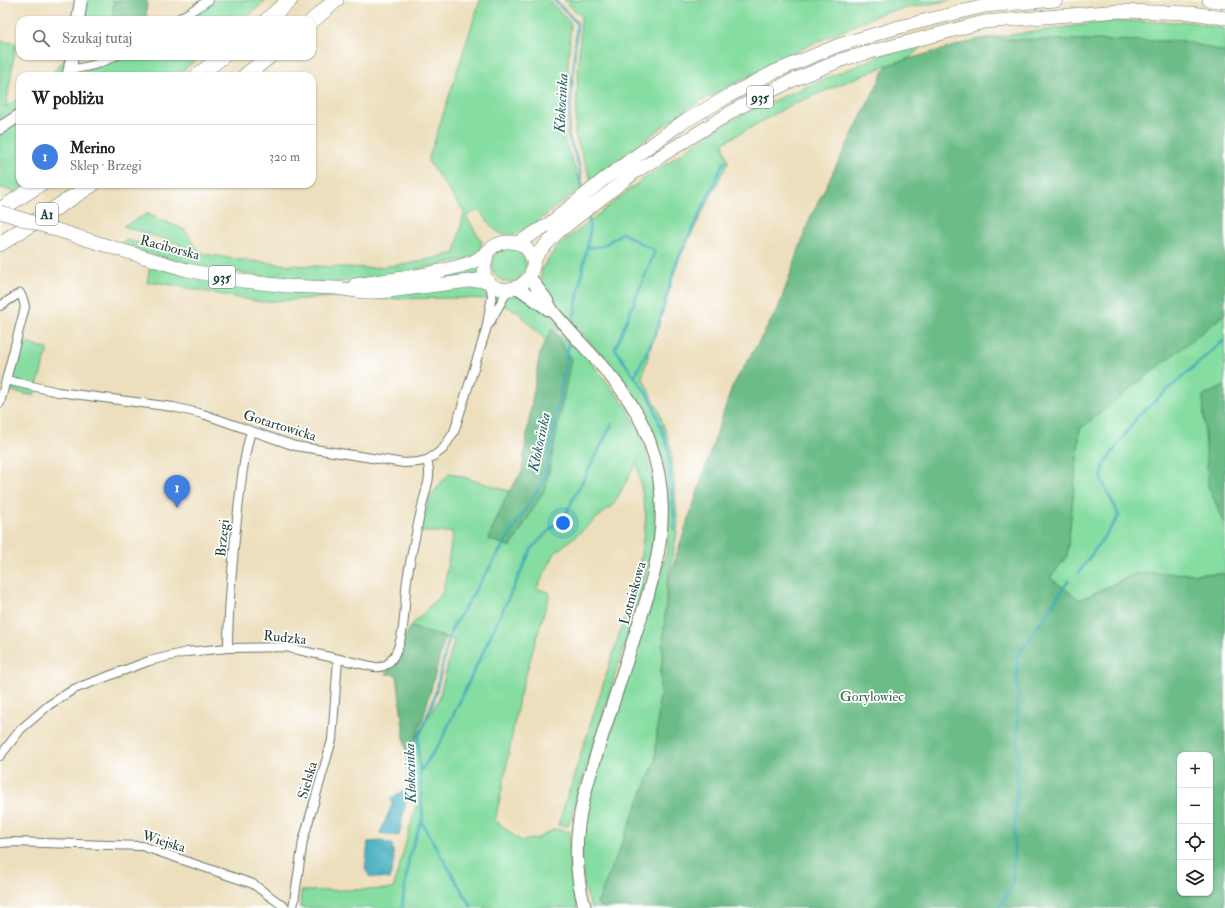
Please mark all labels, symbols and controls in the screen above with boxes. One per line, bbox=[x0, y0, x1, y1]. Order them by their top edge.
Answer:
search box bbox=[16, 16, 316, 60]
icon: search bbox=[30, 27, 52, 49]
text: Szukaj tutaj bbox=[62, 29, 132, 48]
water label: Kłokocinka bbox=[550, 72, 573, 135]
road number: 935 bbox=[747, 86, 773, 108]
text: W pobliżu bbox=[32, 88, 104, 109]
text: Merino bbox=[70, 139, 115, 158]
text: 1 bbox=[43, 149, 47, 165]
text: 320 m bbox=[269, 149, 300, 165]
text: Sklep · Brzegi bbox=[70, 158, 142, 174]
road number: A1 bbox=[36, 203, 58, 225]
street label: Raciborska bbox=[138, 231, 202, 264]
road number: 935 bbox=[209, 266, 235, 288]
street label: Gotartowicka bbox=[241, 406, 319, 445]
water label: Kłokocinka bbox=[524, 411, 555, 475]
pin: 1 bbox=[164, 475, 190, 508]
your location bbox=[553, 513, 573, 533]
street label: Brzegi bbox=[212, 518, 233, 558]
street label: Lotniskowa bbox=[615, 559, 650, 627]
street label: Rudzka bbox=[263, 627, 308, 648]
park label: Gorylowiec bbox=[840, 688, 904, 706]
water label: Kłokocinka bbox=[400, 743, 421, 804]
map controls bbox=[1177, 752, 1213, 896]
button: + bbox=[1177, 752, 1213, 788]
street label: Sielska bbox=[294, 759, 321, 801]
button: − bbox=[1177, 788, 1213, 824]
button: locate bbox=[1177, 824, 1213, 860]
street label: Wiejska bbox=[139, 827, 188, 856]
button: layers bbox=[1177, 860, 1213, 896]

